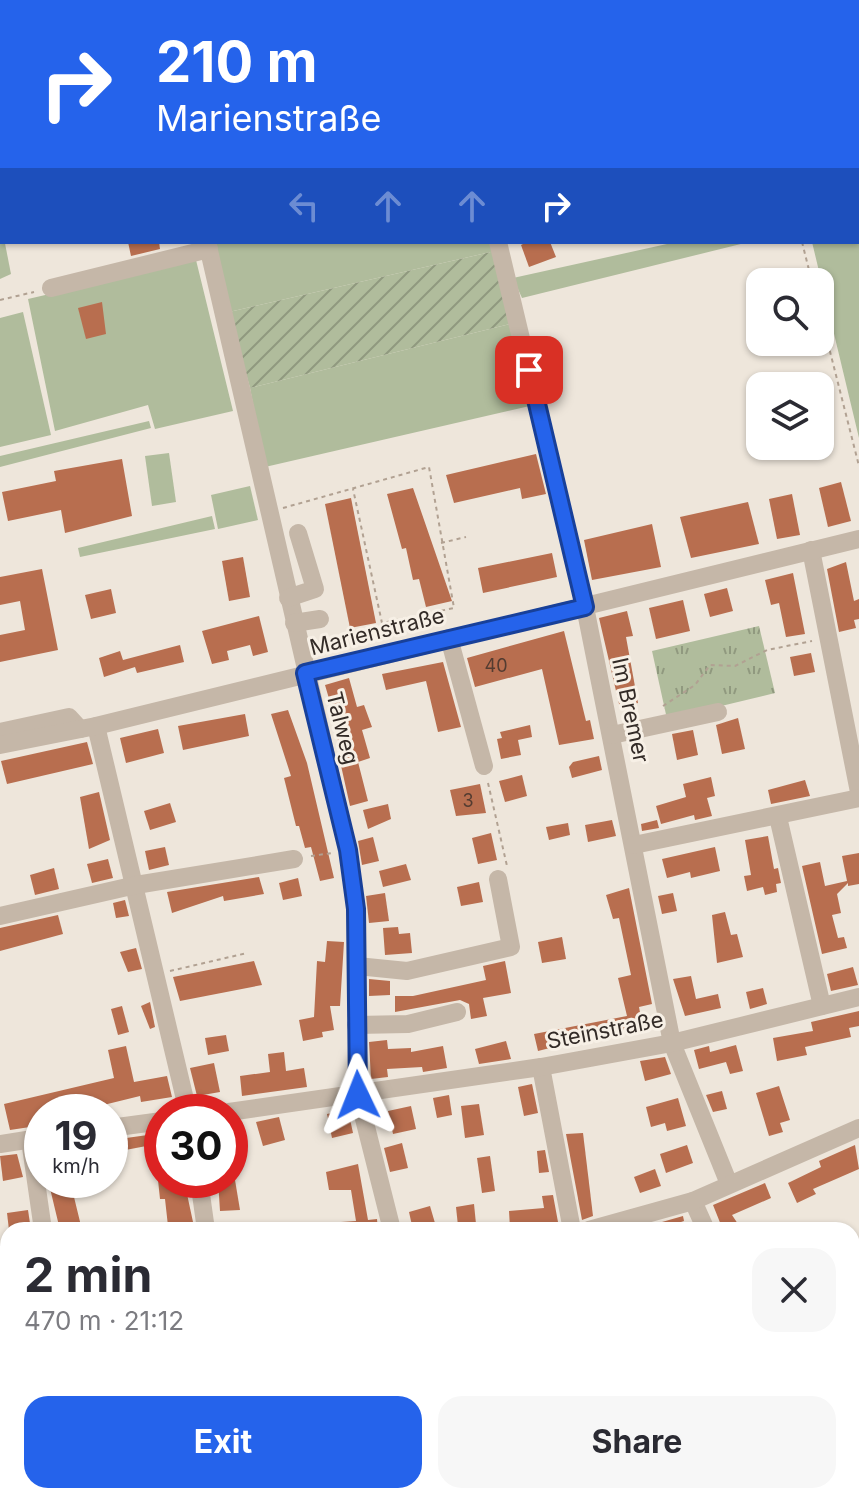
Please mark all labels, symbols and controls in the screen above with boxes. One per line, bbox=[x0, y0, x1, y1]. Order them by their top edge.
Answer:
text: 210 m bbox=[156, 28, 318, 96]
icon: right bbox=[24, 32, 128, 136]
text: Marienstraße bbox=[156, 96, 382, 140]
icon: left bbox=[282, 184, 326, 228]
icon: ahead bbox=[366, 184, 410, 228]
icon: ahead bbox=[450, 184, 494, 228]
icon: right bbox=[534, 184, 578, 228]
map controls bbox=[746, 268, 834, 460]
button: search bbox=[746, 268, 834, 356]
pin bbox=[495, 336, 563, 404]
icon: arrive bbox=[507, 348, 551, 392]
button: layers bbox=[746, 372, 834, 460]
street label: Marienstraße bbox=[307, 602, 447, 660]
house number: 40 bbox=[485, 655, 507, 676]
street label: Im Bremer bbox=[607, 655, 655, 765]
street label: Talweg bbox=[321, 689, 365, 767]
house number: 3 bbox=[462, 790, 474, 811]
street label: Steinstraße bbox=[545, 1006, 665, 1054]
position arrow bbox=[316, 1053, 400, 1137]
speed limit sign: 30 bbox=[144, 1094, 248, 1198]
text: 19 bbox=[54, 1111, 98, 1160]
text: km/h bbox=[52, 1154, 100, 1178]
text: 2 min bbox=[24, 1245, 152, 1304]
button: close bbox=[752, 1248, 836, 1332]
text: 470 m · 21:12 bbox=[24, 1305, 184, 1336]
button: Exit bbox=[24, 1396, 422, 1488]
button: Share bbox=[438, 1396, 836, 1488]

